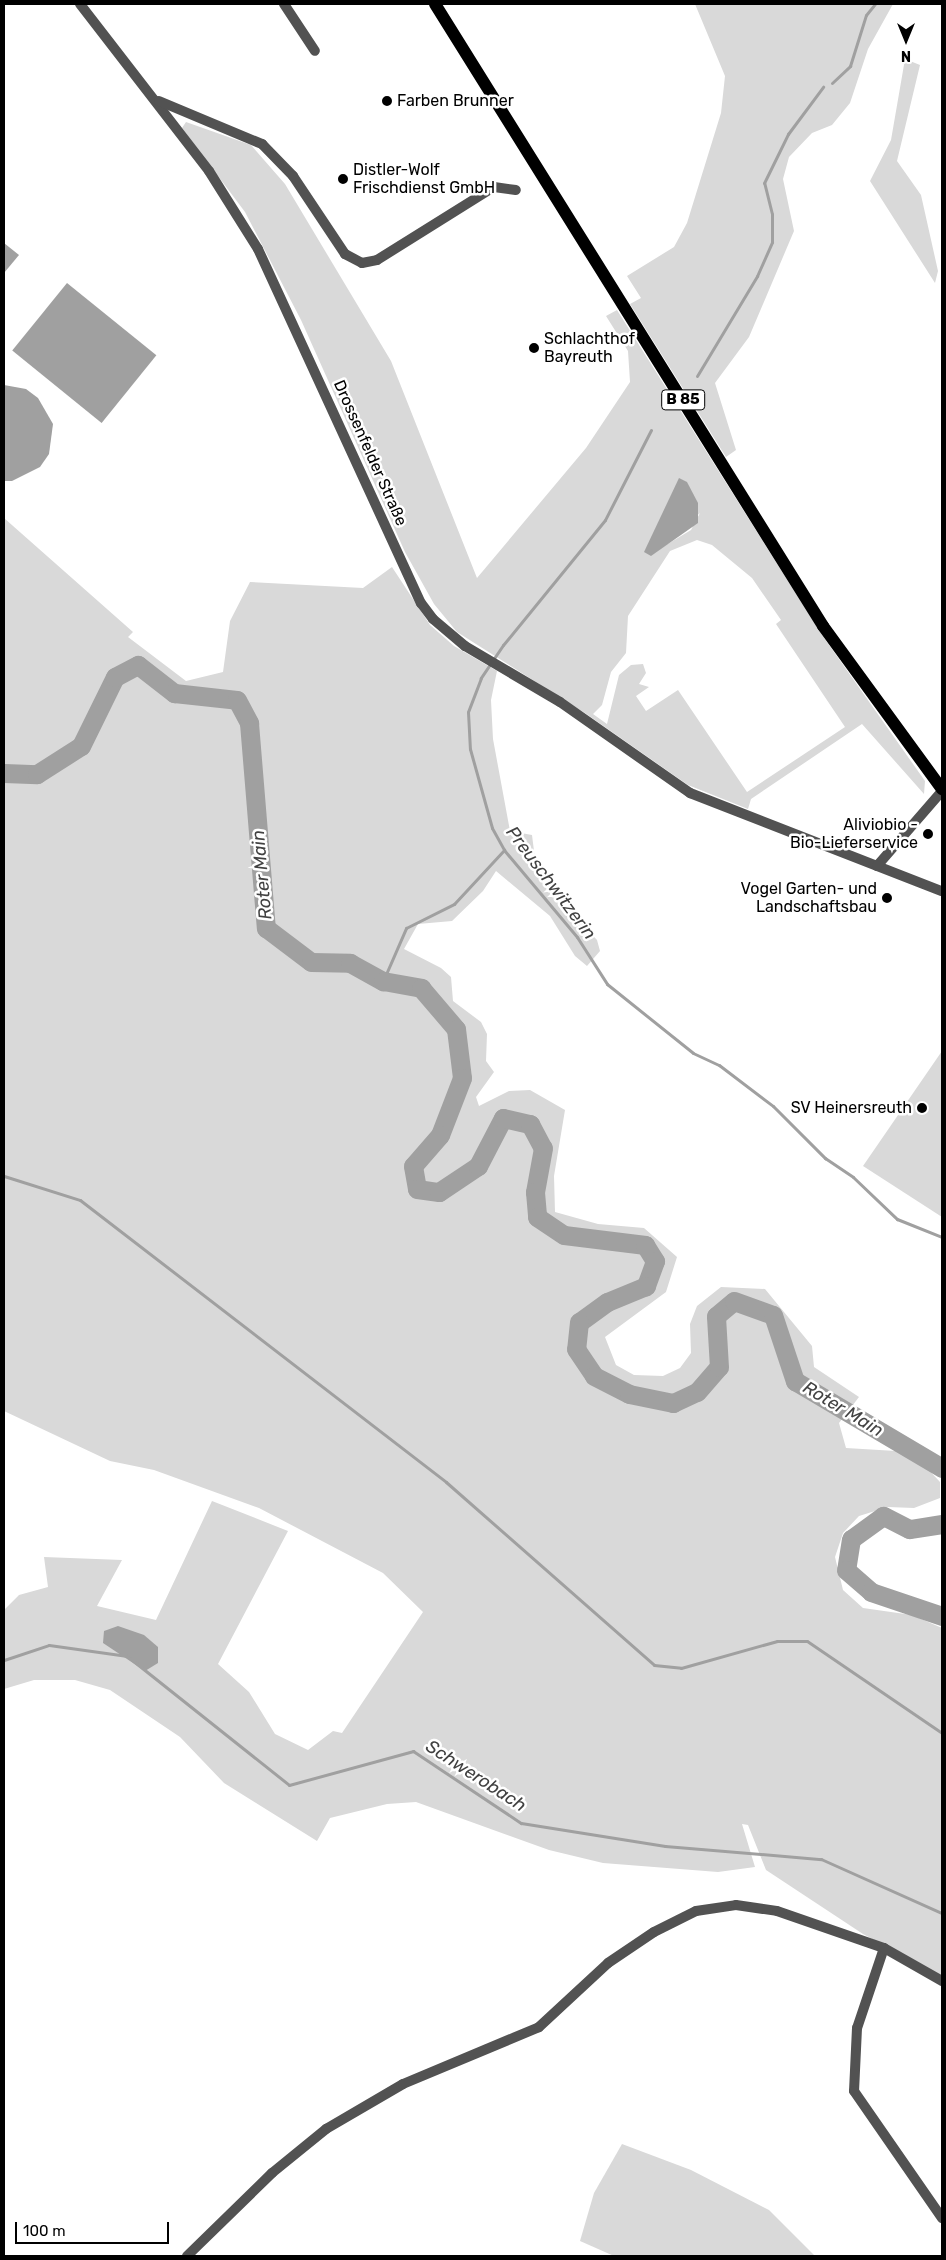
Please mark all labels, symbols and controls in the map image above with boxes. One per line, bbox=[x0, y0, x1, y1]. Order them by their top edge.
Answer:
north arrow bbox=[881, 15, 931, 65]
text: N bbox=[901, 47, 911, 64]
place label: Farben Brunner bbox=[397, 91, 514, 111]
marker: Farben Brunner bbox=[381, 95, 393, 107]
place label: Distler-Wolf Frischdienst GmbH bbox=[353, 160, 495, 198]
marker: Distler-Wolf Frischdienst GmbH bbox=[337, 173, 349, 185]
place label: Schlachthof Bayreuth bbox=[544, 329, 635, 367]
marker: Schlachthof Bayreuth bbox=[528, 342, 540, 354]
street label: Drossenfelder Straße bbox=[329, 377, 411, 529]
road number: B 85 bbox=[660, 388, 706, 412]
place label: Aliviobio - Bio-Lieferservice bbox=[790, 815, 918, 853]
water label: Preuschwitzerin bbox=[501, 822, 601, 944]
marker: Aliviobio - Bio-Lieferservice bbox=[922, 828, 934, 840]
water label: Roter Main bbox=[247, 829, 277, 921]
place label: Vogel Garten- und Landschaftsbau bbox=[741, 879, 877, 917]
marker: Vogel Garten- und Landschaftsbau bbox=[881, 892, 893, 904]
place label: SV Heinersreuth bbox=[790, 1098, 912, 1118]
marker: SV Heinersreuth bbox=[916, 1102, 928, 1114]
water label: Roter Main bbox=[799, 1376, 887, 1442]
water label: Schwerobach bbox=[422, 1736, 530, 1816]
scale bar bbox=[18, 2212, 171, 2244]
text: 100 m bbox=[23, 2222, 65, 2240]

